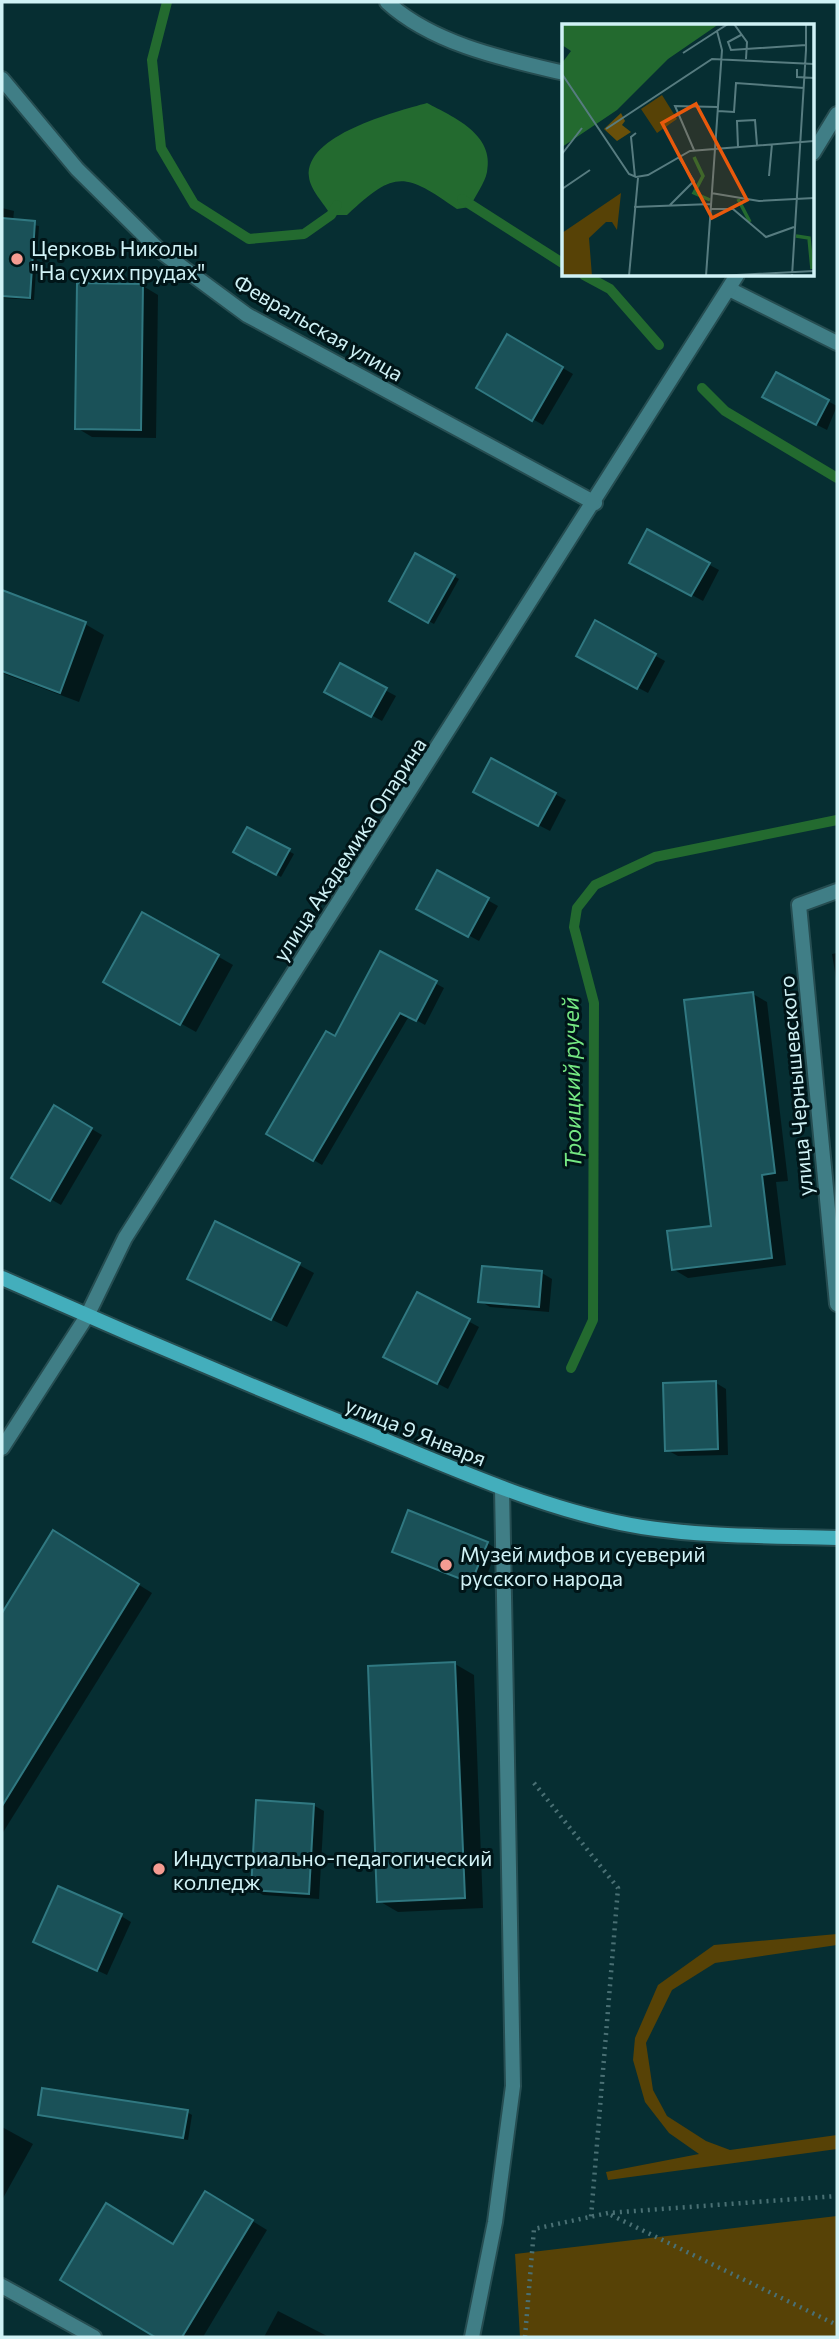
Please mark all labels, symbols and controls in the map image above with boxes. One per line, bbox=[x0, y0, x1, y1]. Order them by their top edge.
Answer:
inset map bbox=[562, 24, 814, 276]
place label: Церковь Николы "На сухих прудах" bbox=[31, 235, 205, 284]
marker: Церковь Николы "На сухих прудах" bbox=[9, 251, 25, 267]
street label: Февральская улица bbox=[230, 268, 408, 386]
street label: улица Академика Опарина bbox=[267, 732, 431, 966]
street label: улица Чернышевского bbox=[773, 975, 817, 1197]
water label: Троицкий ручей bbox=[556, 997, 586, 1169]
street label: улица 9 Января bbox=[342, 1391, 490, 1471]
place label: Музей мифов и суеверий русского народа bbox=[460, 1541, 705, 1590]
marker: Музей мифов и суеверий русского народа bbox=[438, 1557, 454, 1573]
place label: Индустриально-педагогический колледж bbox=[173, 1845, 492, 1894]
marker: Индустриально-педагогический колледж bbox=[151, 1861, 167, 1877]

